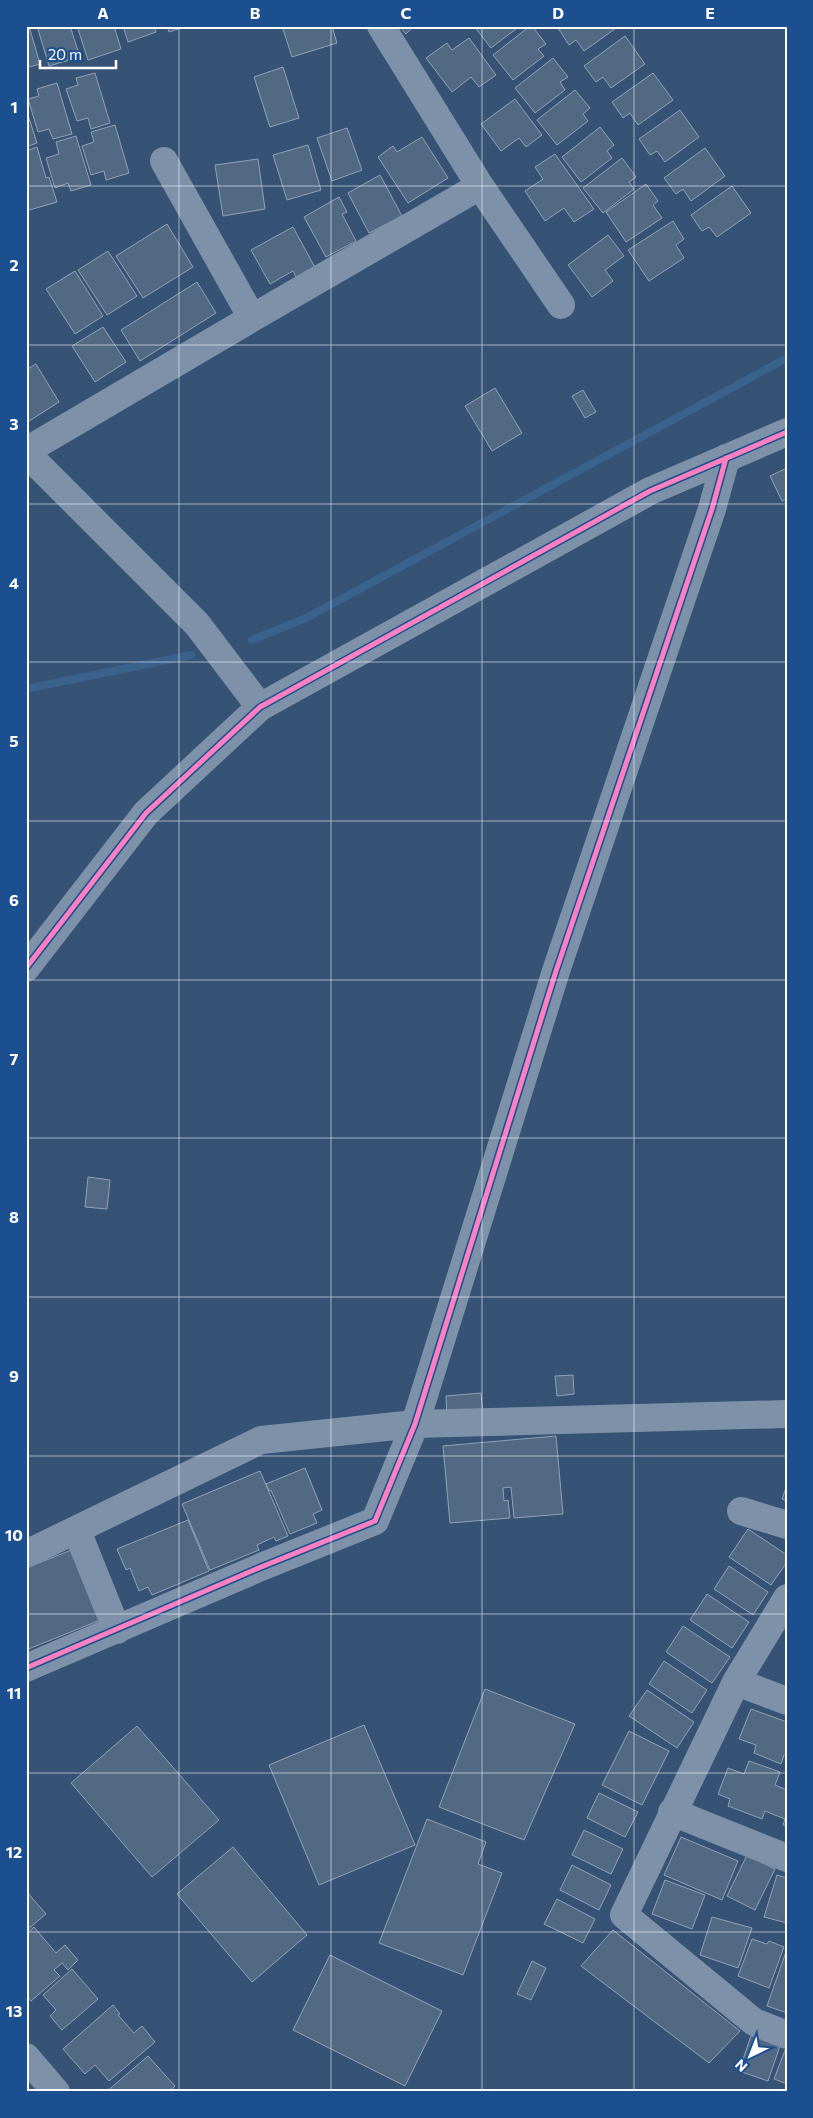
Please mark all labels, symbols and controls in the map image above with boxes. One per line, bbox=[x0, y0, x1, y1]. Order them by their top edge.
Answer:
text: A bbox=[97, 3, 109, 22]
text: B bbox=[250, 3, 261, 22]
text: C bbox=[401, 3, 412, 22]
text: D bbox=[552, 3, 564, 22]
text: E bbox=[705, 3, 715, 22]
scale bar bbox=[40, 38, 116, 70]
text: 20 m bbox=[48, 45, 82, 63]
text: 1 bbox=[10, 97, 18, 116]
text: 2 bbox=[9, 255, 19, 274]
text: 3 bbox=[9, 414, 19, 433]
text: 4 bbox=[9, 573, 19, 592]
text: 5 bbox=[9, 731, 19, 750]
text: 6 bbox=[9, 890, 19, 909]
text: 7 bbox=[10, 1049, 19, 1068]
text: 8 bbox=[9, 1207, 19, 1226]
text: 9 bbox=[9, 1366, 19, 1385]
text: 10 bbox=[5, 1525, 23, 1544]
text: 11 bbox=[7, 1683, 21, 1702]
text: 12 bbox=[6, 1842, 22, 1861]
text: 13 bbox=[6, 2001, 22, 2020]
north arrow bbox=[726, 2030, 776, 2080]
text: N bbox=[731, 2056, 750, 2076]

